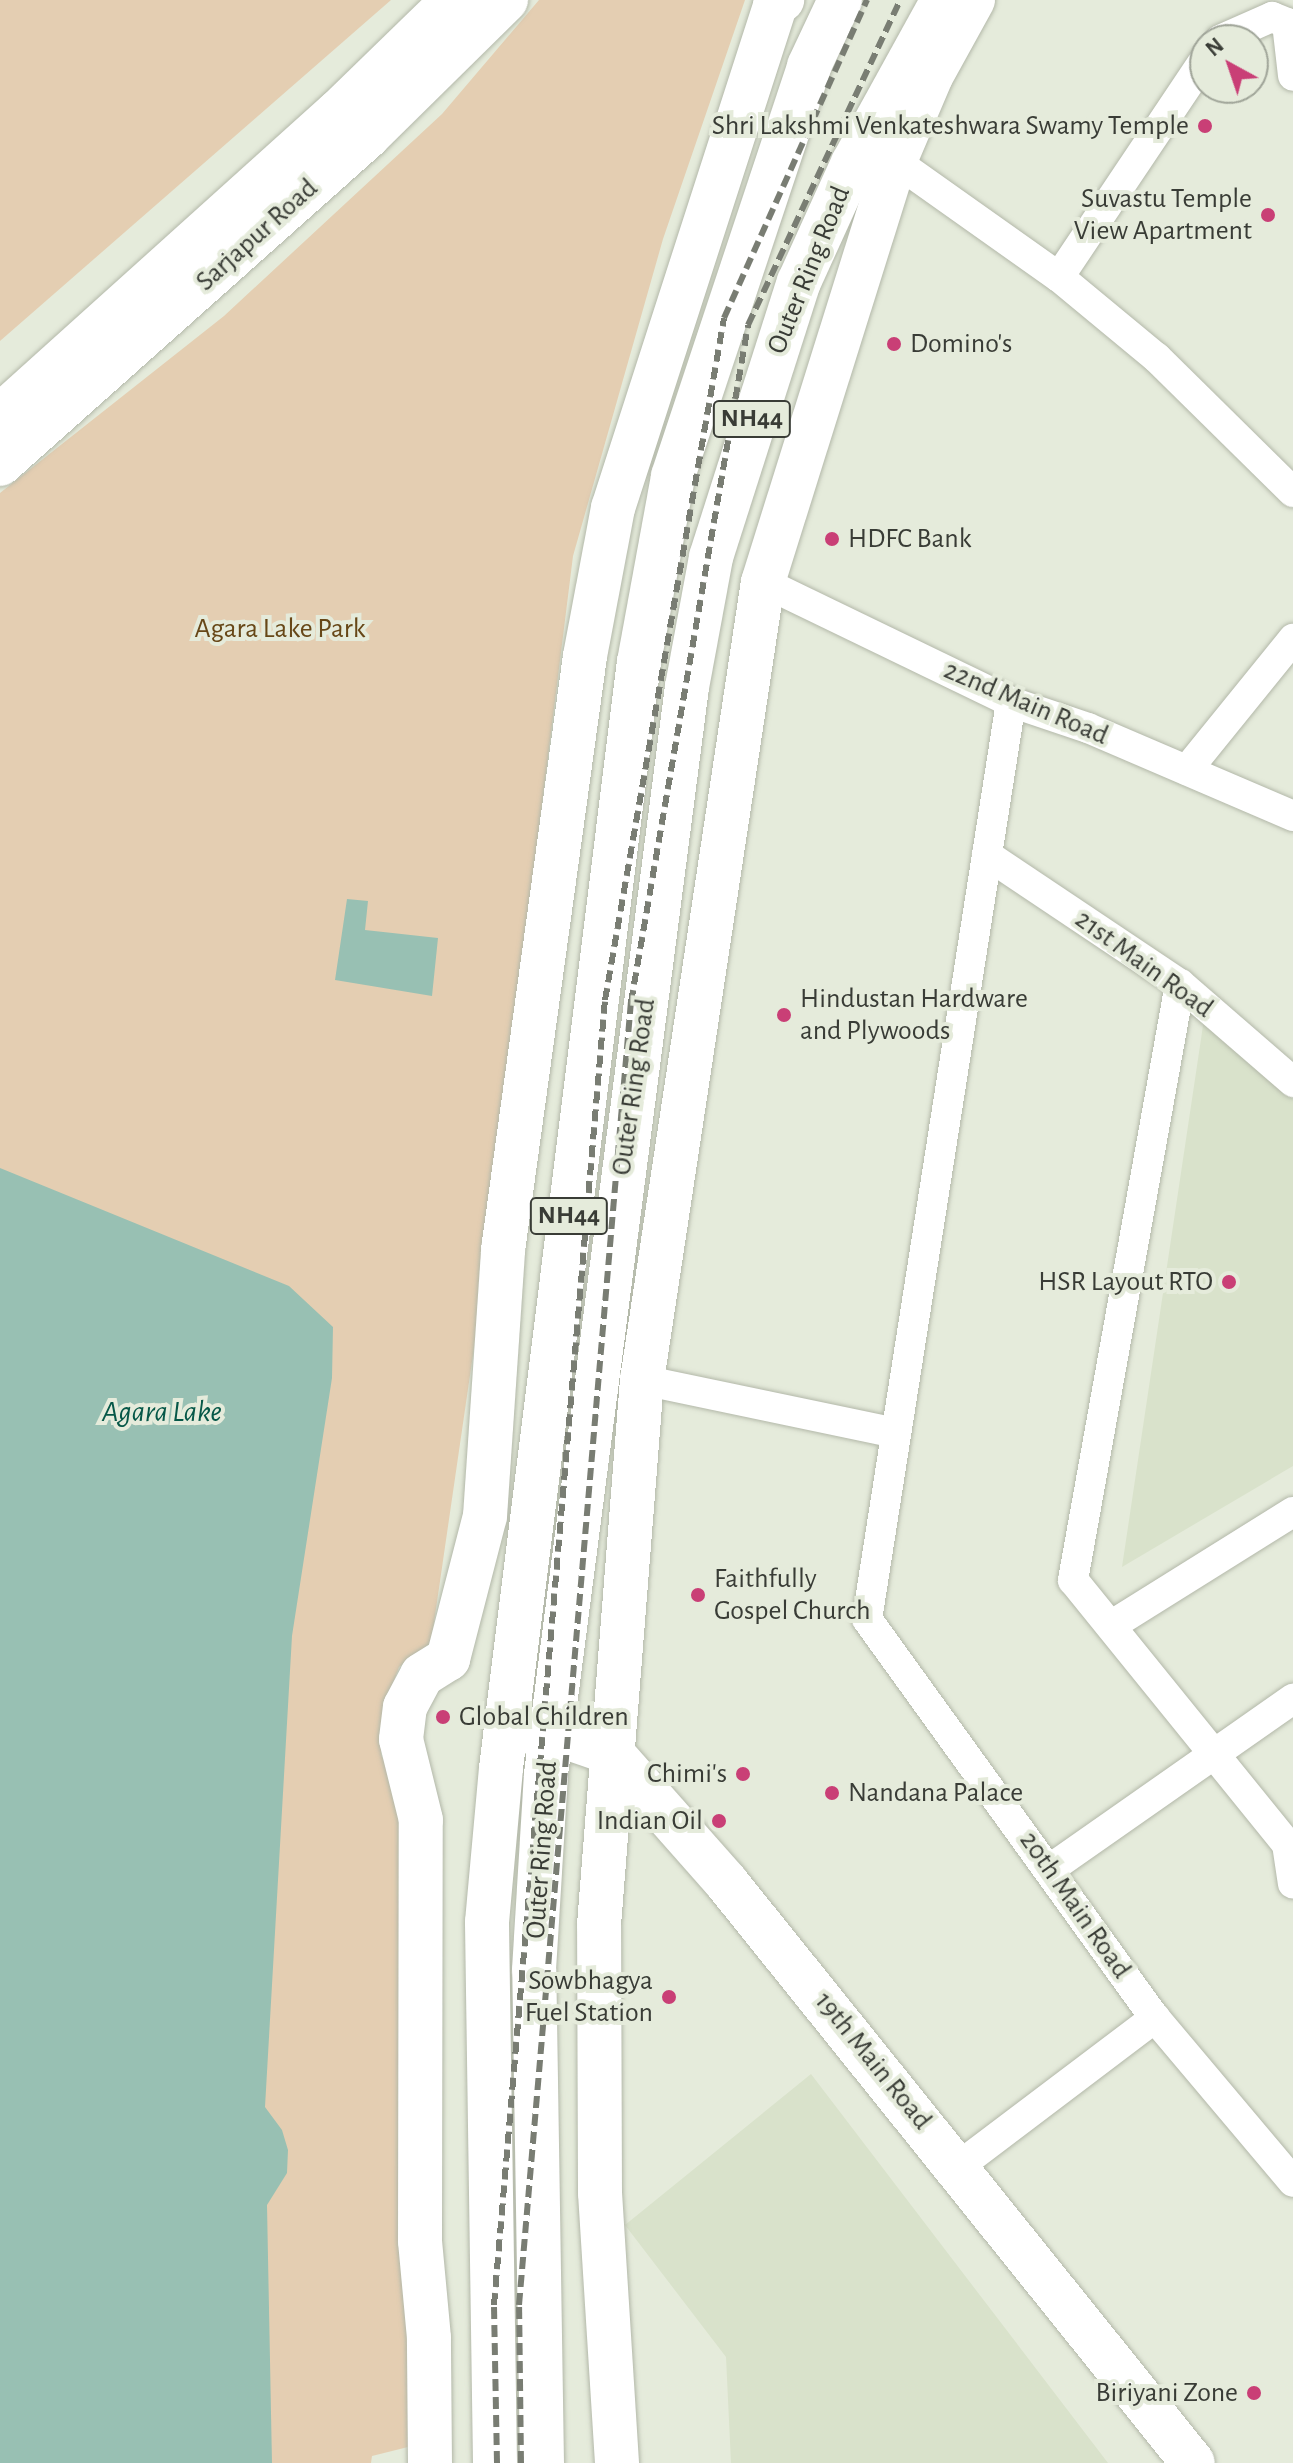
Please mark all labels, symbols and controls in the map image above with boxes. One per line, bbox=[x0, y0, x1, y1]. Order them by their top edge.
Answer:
north arrow bbox=[1189, 24, 1269, 104]
text: N bbox=[1202, 34, 1228, 60]
place label: Shri Lakshmi Venkateshwara Swamy Temple bbox=[712, 109, 1189, 143]
marker: Shri Lakshmi Venkateshwara Swamy Temple bbox=[1196, 117, 1214, 135]
street label: Sarjapur Road bbox=[189, 172, 325, 298]
street label: Outer Ring Road bbox=[760, 181, 858, 359]
place label: Suvastu Temple View Apartment bbox=[1074, 182, 1252, 248]
marker: Suvastu Temple View Apartment bbox=[1259, 206, 1277, 224]
place label: Domino's bbox=[910, 327, 1012, 361]
marker: Domino's bbox=[885, 335, 903, 353]
road number: NH44 bbox=[712, 397, 792, 441]
place label: HDFC Bank bbox=[848, 522, 971, 556]
marker: HDFC Bank bbox=[823, 530, 841, 548]
park label: Agara Lake Park bbox=[194, 612, 366, 646]
street label: 22nd Main Road bbox=[939, 653, 1113, 753]
street label: 21st Main Road bbox=[1068, 903, 1220, 1025]
place label: Hindustan Hardware and Plywoods bbox=[800, 982, 1028, 1048]
street label: Outer Ring Road bbox=[605, 997, 663, 1177]
marker: Hindustan Hardware and Plywoods bbox=[775, 1006, 793, 1024]
road number: NH44 bbox=[529, 1194, 609, 1238]
place label: HSR Layout RTO bbox=[1038, 1265, 1213, 1299]
marker: HSR Layout RTO bbox=[1220, 1273, 1238, 1291]
water label: Agara Lake bbox=[102, 1394, 222, 1430]
place label: Faithfully Gospel Church bbox=[714, 1562, 871, 1628]
marker: Faithfully Gospel Church bbox=[689, 1586, 707, 1604]
place label: Global Children bbox=[459, 1700, 629, 1734]
marker: Global Children bbox=[434, 1708, 452, 1726]
place label: Chimi's bbox=[647, 1757, 727, 1791]
street label: Outer Ring Road bbox=[519, 1760, 565, 1940]
marker: Chimi's bbox=[734, 1765, 752, 1783]
place label: Nandana Palace bbox=[848, 1776, 1023, 1810]
marker: Nandana Palace bbox=[823, 1784, 841, 1802]
place label: Indian Oil bbox=[597, 1804, 703, 1838]
marker: Indian Oil bbox=[710, 1812, 728, 1830]
street label: 20th Main Road bbox=[1012, 1825, 1138, 1985]
place label: Sowbhagya Fuel Station bbox=[525, 1964, 653, 2030]
street label: 19th Main Road bbox=[807, 1985, 939, 2137]
marker: Sowbhagya Fuel Station bbox=[660, 1988, 678, 2006]
place label: Biriyani Zone bbox=[1096, 2376, 1238, 2410]
marker: Biriyani Zone bbox=[1245, 2384, 1263, 2402]

